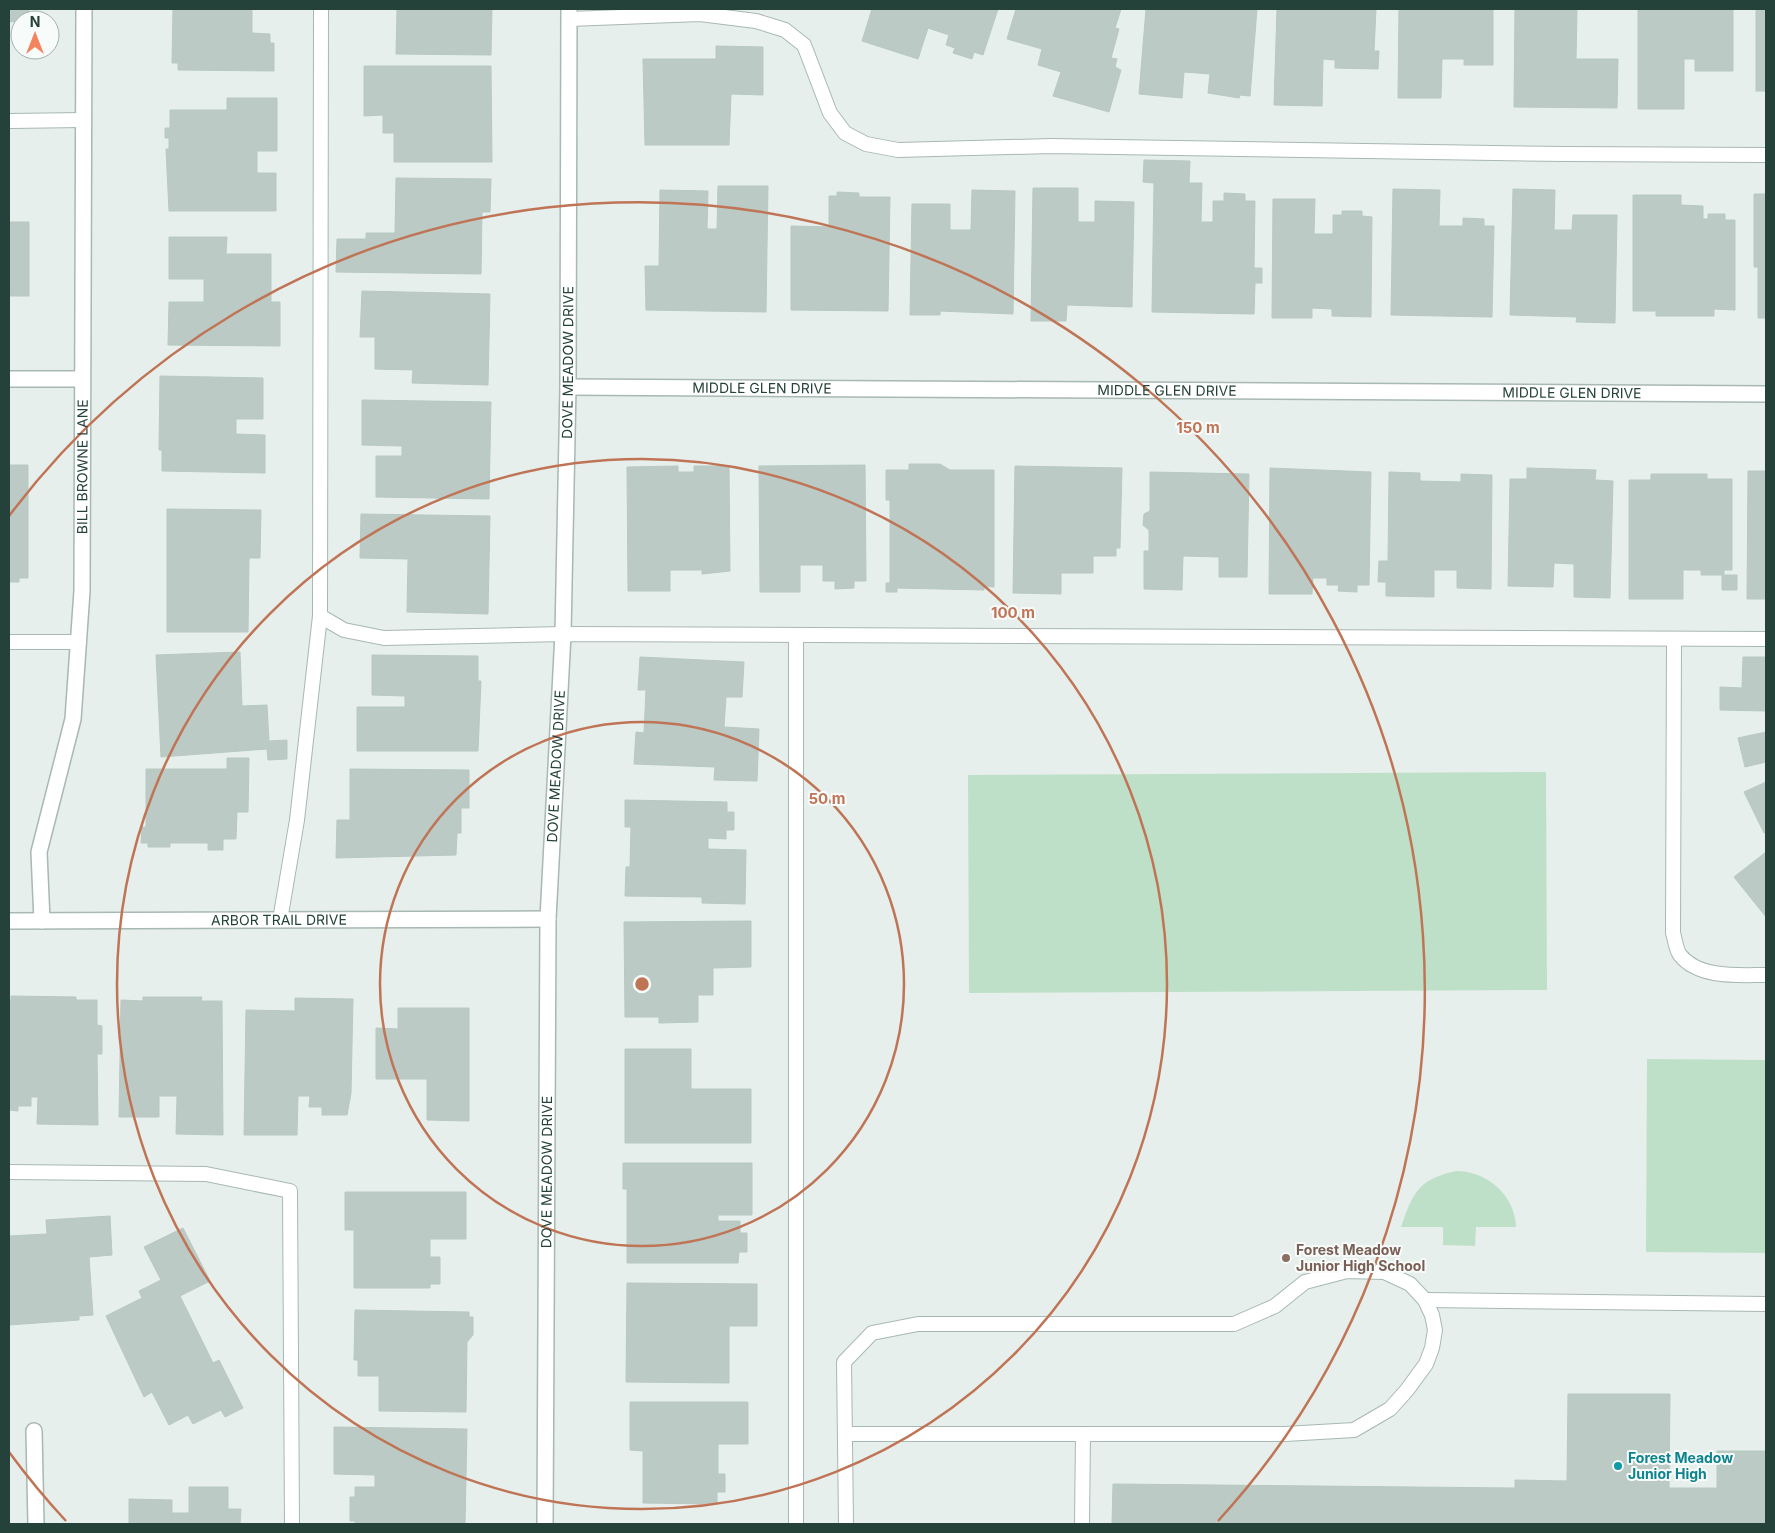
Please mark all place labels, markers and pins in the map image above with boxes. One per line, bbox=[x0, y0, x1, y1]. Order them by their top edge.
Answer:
centre of rings bbox=[633, 975, 651, 993]
place label: Forest Meadow Junior High School bbox=[1296, 1241, 1425, 1274]
marker: Forest Meadow Junior High School bbox=[1280, 1252, 1292, 1264]
place label: Forest Meadow Junior High bbox=[1628, 1449, 1733, 1482]
marker: Forest Meadow Junior High bbox=[1612, 1460, 1624, 1472]

